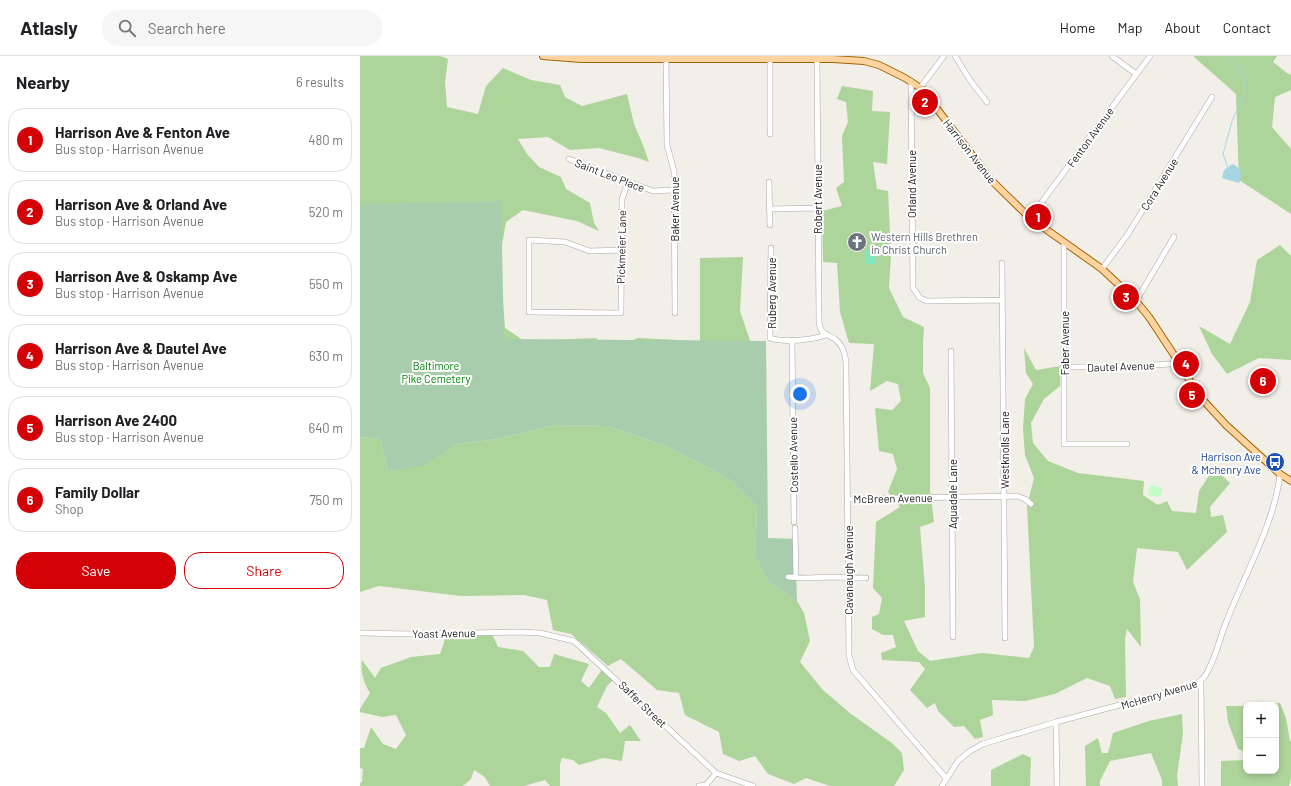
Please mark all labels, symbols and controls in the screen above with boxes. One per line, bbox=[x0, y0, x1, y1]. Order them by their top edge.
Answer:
search box bbox=[102, 10, 382, 46]
text: Atlasly bbox=[20, 16, 78, 39]
icon: search bbox=[116, 17, 138, 39]
text: Search here bbox=[148, 19, 226, 37]
text: Home bbox=[1060, 19, 1096, 36]
text: Map bbox=[1118, 19, 1142, 36]
text: About bbox=[1164, 19, 1201, 36]
text: Contact bbox=[1223, 19, 1271, 36]
text: Nearby bbox=[16, 72, 70, 92]
text: 6 results bbox=[296, 74, 344, 90]
pin: 2 bbox=[912, 87, 938, 117]
street label: Fenton Avenue bbox=[1064, 105, 1116, 169]
street label: Harrison Avenue bbox=[941, 116, 999, 186]
text: Harrison Ave & Fenton Ave bbox=[55, 123, 230, 141]
text: 1 bbox=[28, 132, 32, 148]
text: 480 m bbox=[308, 132, 343, 148]
text: Bus stop · Harrison Avenue bbox=[55, 141, 204, 157]
street label: Orland Avenue bbox=[905, 150, 918, 218]
street label: Cora Avenue bbox=[1138, 155, 1180, 213]
street label: Saint Leo Place bbox=[573, 156, 647, 194]
street label: Robert Avenue bbox=[811, 164, 824, 234]
street label: Baker Avenue bbox=[668, 176, 681, 241]
text: Harrison Ave & Orland Ave bbox=[55, 195, 227, 213]
pin: 1 bbox=[1025, 202, 1051, 232]
text: 2 bbox=[26, 204, 34, 220]
text: 520 m bbox=[309, 204, 343, 220]
street label: Pickmeier Lane bbox=[614, 210, 628, 284]
text: Bus stop · Harrison Avenue bbox=[55, 213, 204, 229]
place label: Western Hills Brethren in Christ Church bbox=[871, 230, 978, 256]
church icon: Western Hills Brethren in Christ Church bbox=[846, 231, 868, 253]
street label: Ruberg Avenue bbox=[765, 257, 778, 329]
text: Harrison Ave & Oskamp Ave bbox=[55, 267, 237, 285]
text: 3 bbox=[26, 276, 34, 292]
text: 550 m bbox=[309, 276, 343, 292]
pin: 3 bbox=[1113, 282, 1139, 312]
text: Bus stop · Harrison Avenue bbox=[55, 285, 204, 301]
street label: Faber Avenue bbox=[1058, 311, 1071, 375]
text: Harrison Ave & Dautel Ave bbox=[55, 339, 227, 357]
text: 4 bbox=[26, 348, 34, 364]
text: 630 m bbox=[309, 348, 343, 364]
pin: 4 bbox=[1173, 349, 1199, 379]
text: Bus stop · Harrison Avenue bbox=[55, 357, 204, 373]
street label: Dautel Avenue bbox=[1087, 358, 1155, 374]
park label: Baltimore Pike Cemetery bbox=[401, 359, 471, 385]
pin: 6 bbox=[1250, 366, 1276, 396]
pin: 5 bbox=[1179, 380, 1205, 410]
your location bbox=[790, 384, 810, 404]
text: Harrison Ave 2400 bbox=[55, 411, 177, 429]
street label: Westknolls Lane bbox=[998, 411, 1011, 489]
street label: Costello Avenue bbox=[786, 417, 800, 493]
text: 5 bbox=[26, 420, 34, 436]
text: 640 m bbox=[308, 420, 343, 436]
text: Bus stop · Harrison Avenue bbox=[55, 429, 204, 445]
place label: Harrison Ave & Mchenry Ave bbox=[1191, 450, 1261, 476]
bus stop icon: Harrison Ave & Mchenry Ave bbox=[1264, 451, 1286, 473]
street label: Aquadale Lane bbox=[946, 459, 959, 529]
text: Family Dollar bbox=[55, 483, 140, 501]
street label: McBreen Avenue bbox=[853, 491, 933, 505]
text: 6 bbox=[27, 492, 33, 508]
text: 750 m bbox=[309, 492, 343, 508]
text: Shop bbox=[55, 501, 84, 517]
street label: Cavanaugh Avenue bbox=[842, 525, 855, 615]
button: Save bbox=[16, 552, 176, 589]
button: Share bbox=[184, 552, 344, 589]
street label: Yoast Avenue bbox=[412, 626, 476, 640]
street label: McHenry Avenue bbox=[1119, 676, 1199, 712]
street label: Saffer Street bbox=[616, 678, 670, 730]
map controls bbox=[1243, 702, 1279, 774]
button: + bbox=[1243, 702, 1279, 738]
button: − bbox=[1243, 738, 1279, 774]

